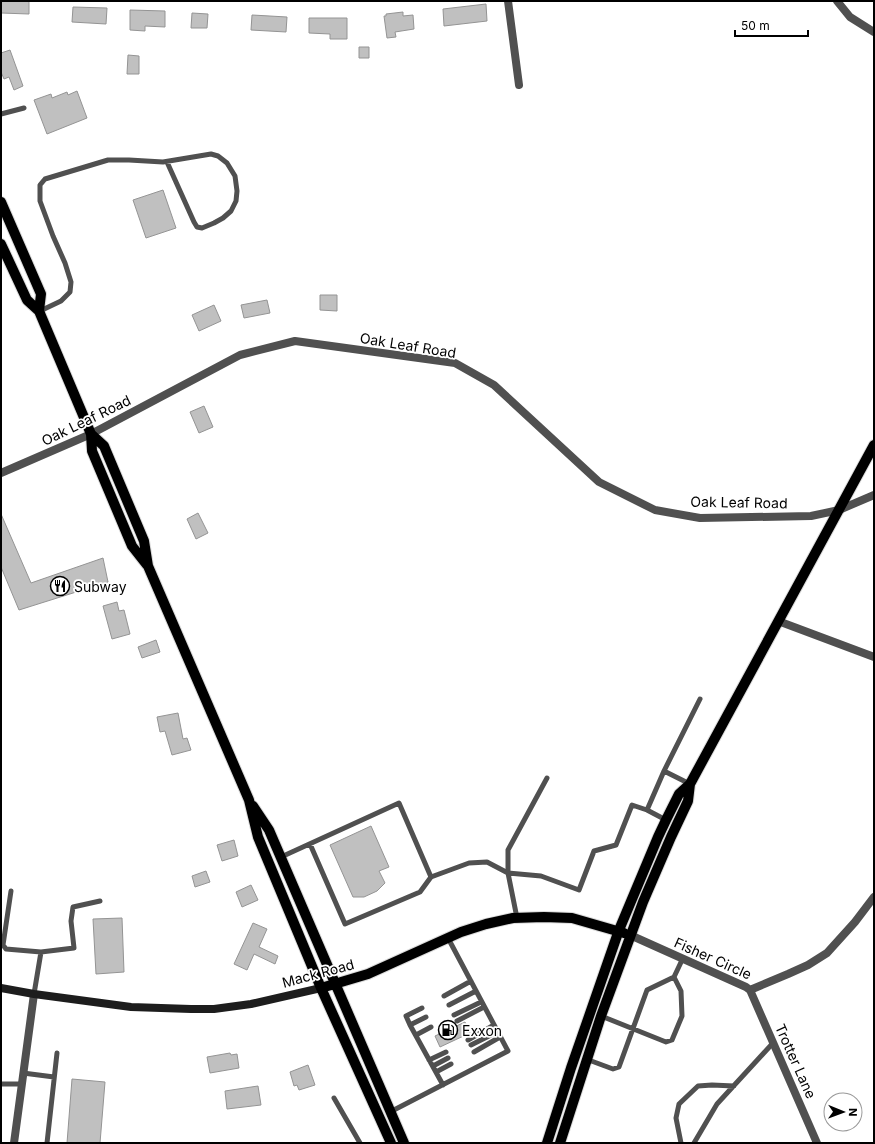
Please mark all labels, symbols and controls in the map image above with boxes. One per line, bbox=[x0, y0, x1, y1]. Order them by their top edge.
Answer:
scale bar bbox=[735, 12, 808, 38]
text: 50 m bbox=[741, 18, 770, 33]
street label: Oak Leaf Road bbox=[359, 329, 457, 361]
street label: Oak Leaf Road bbox=[39, 391, 133, 449]
street label: Oak Leaf Road bbox=[690, 493, 788, 511]
restaurant icon: Subway bbox=[49, 575, 71, 597]
place label: Subway bbox=[74, 578, 127, 595]
street label: Fisher Circle bbox=[672, 933, 754, 983]
street label: Mack Road bbox=[280, 955, 356, 991]
fuel station icon: Exxon bbox=[437, 1019, 459, 1041]
street label: Trotter Lane bbox=[772, 1021, 820, 1101]
place label: Exxon bbox=[462, 1022, 502, 1039]
north arrow bbox=[823, 1092, 863, 1132]
text: N bbox=[846, 1108, 860, 1116]

